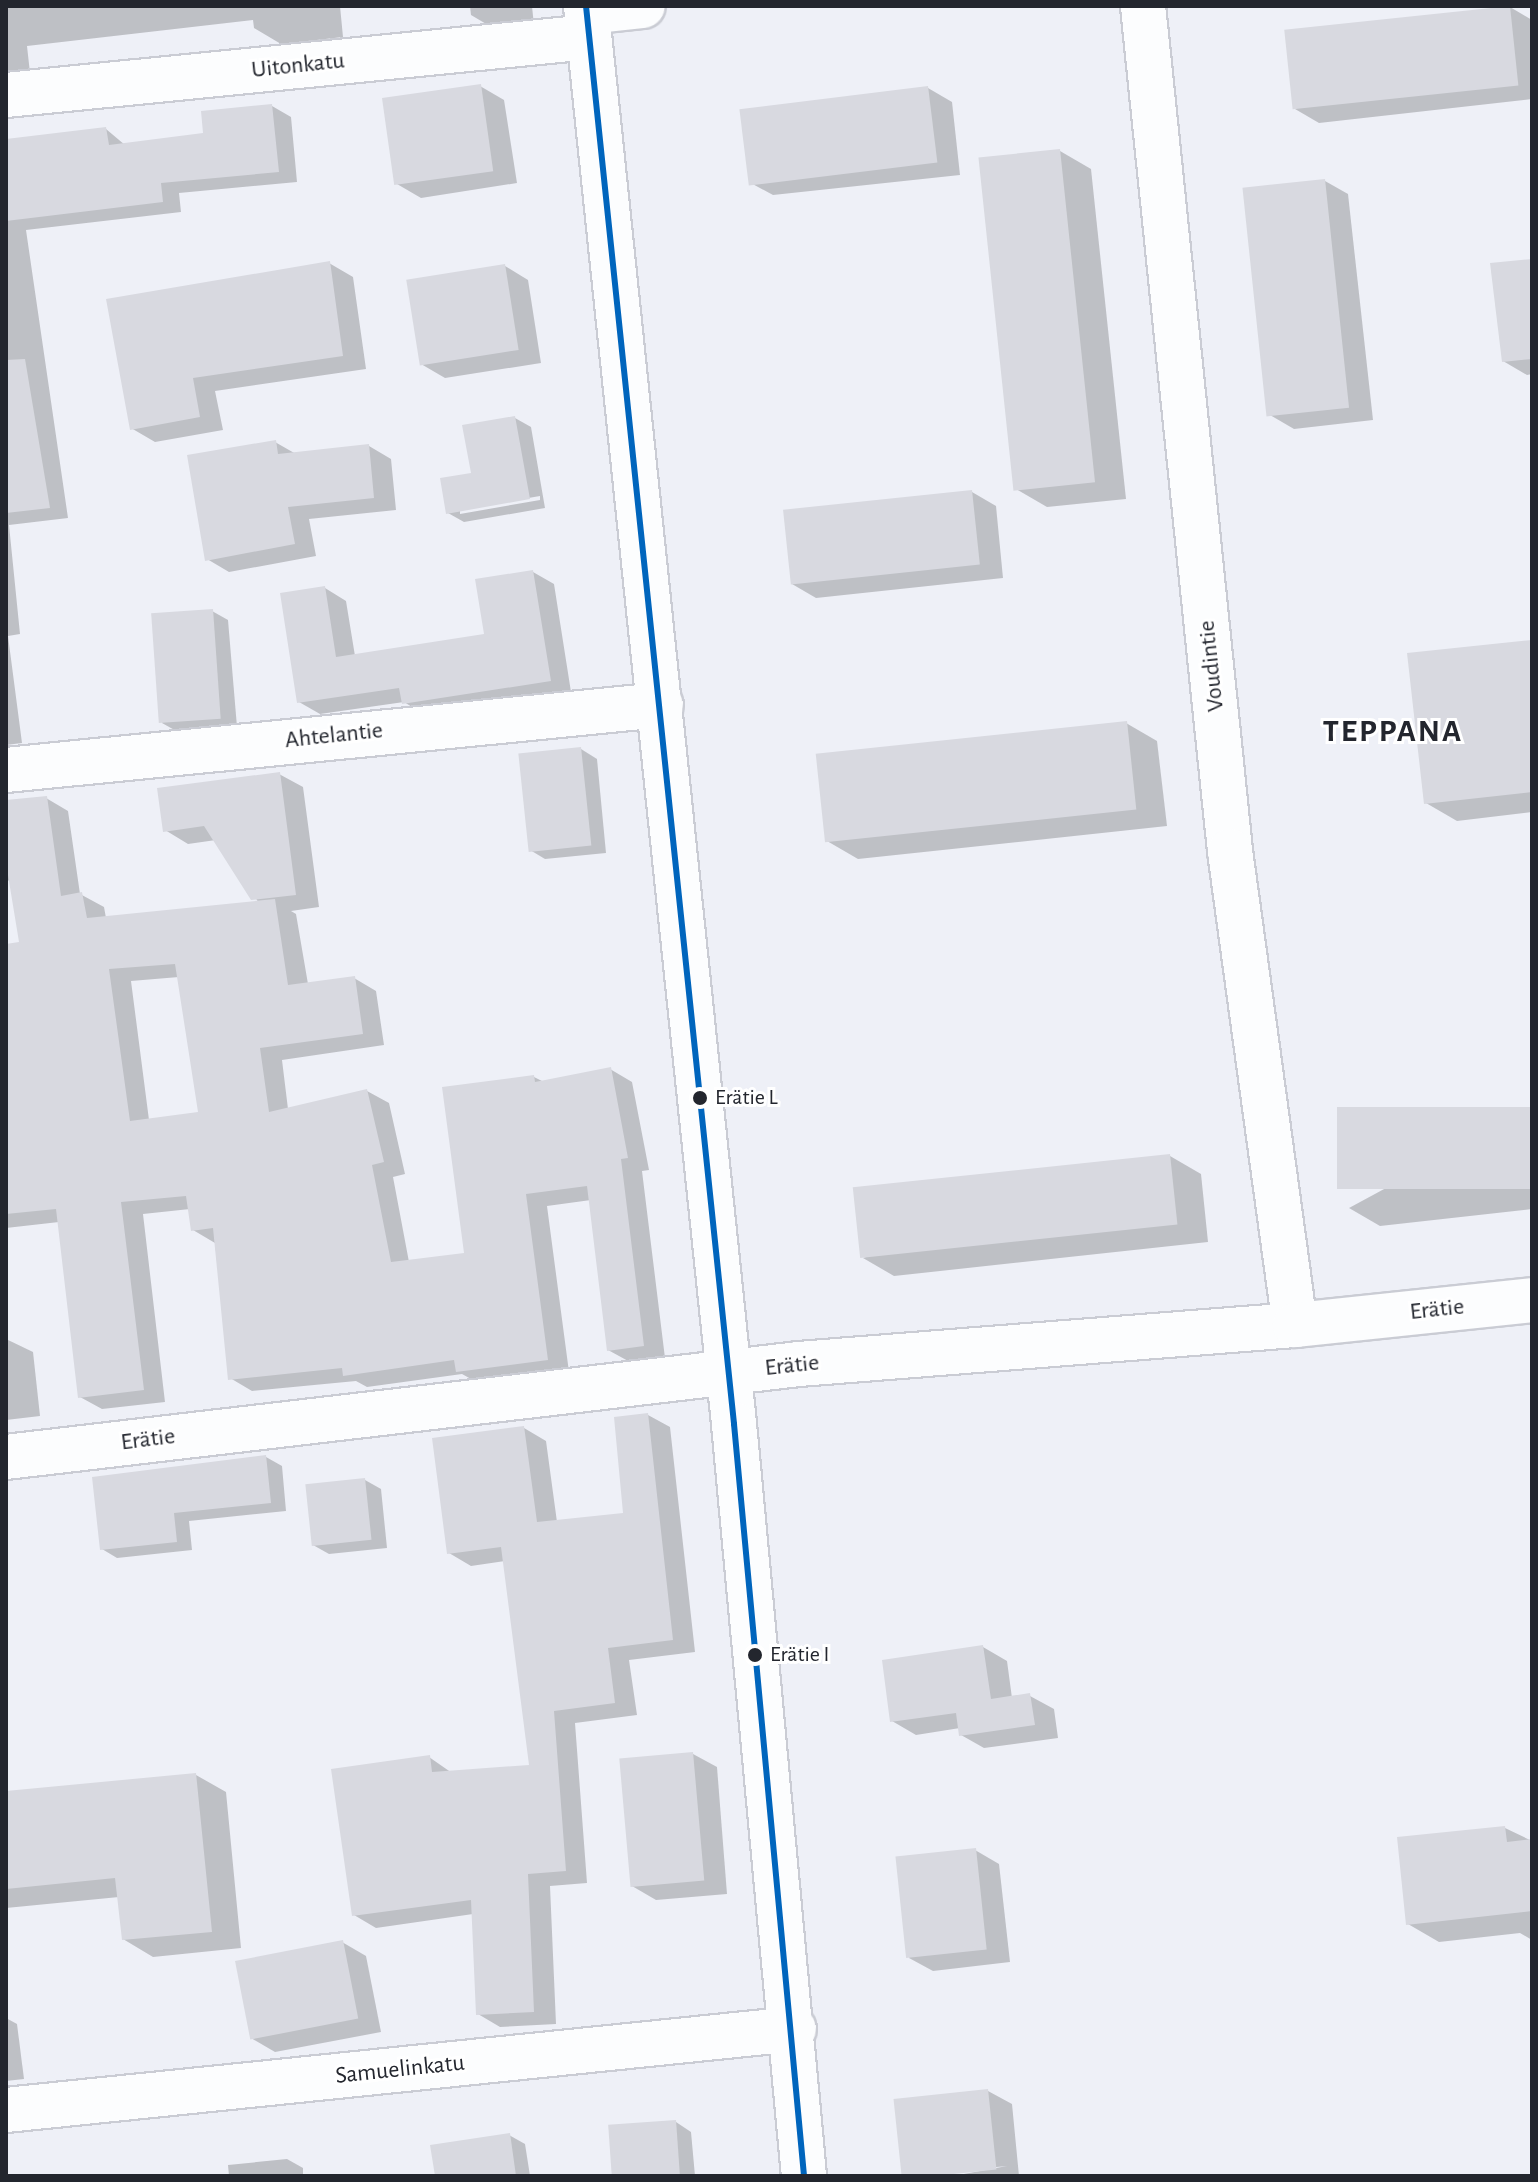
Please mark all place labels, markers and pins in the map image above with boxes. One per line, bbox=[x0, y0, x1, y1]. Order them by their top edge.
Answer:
place label: Erätie L bbox=[715, 1085, 778, 1111]
marker: Erätie L bbox=[692, 1090, 708, 1106]
place label: Erätie I bbox=[770, 1642, 829, 1668]
marker: Erätie I bbox=[747, 1647, 763, 1663]

